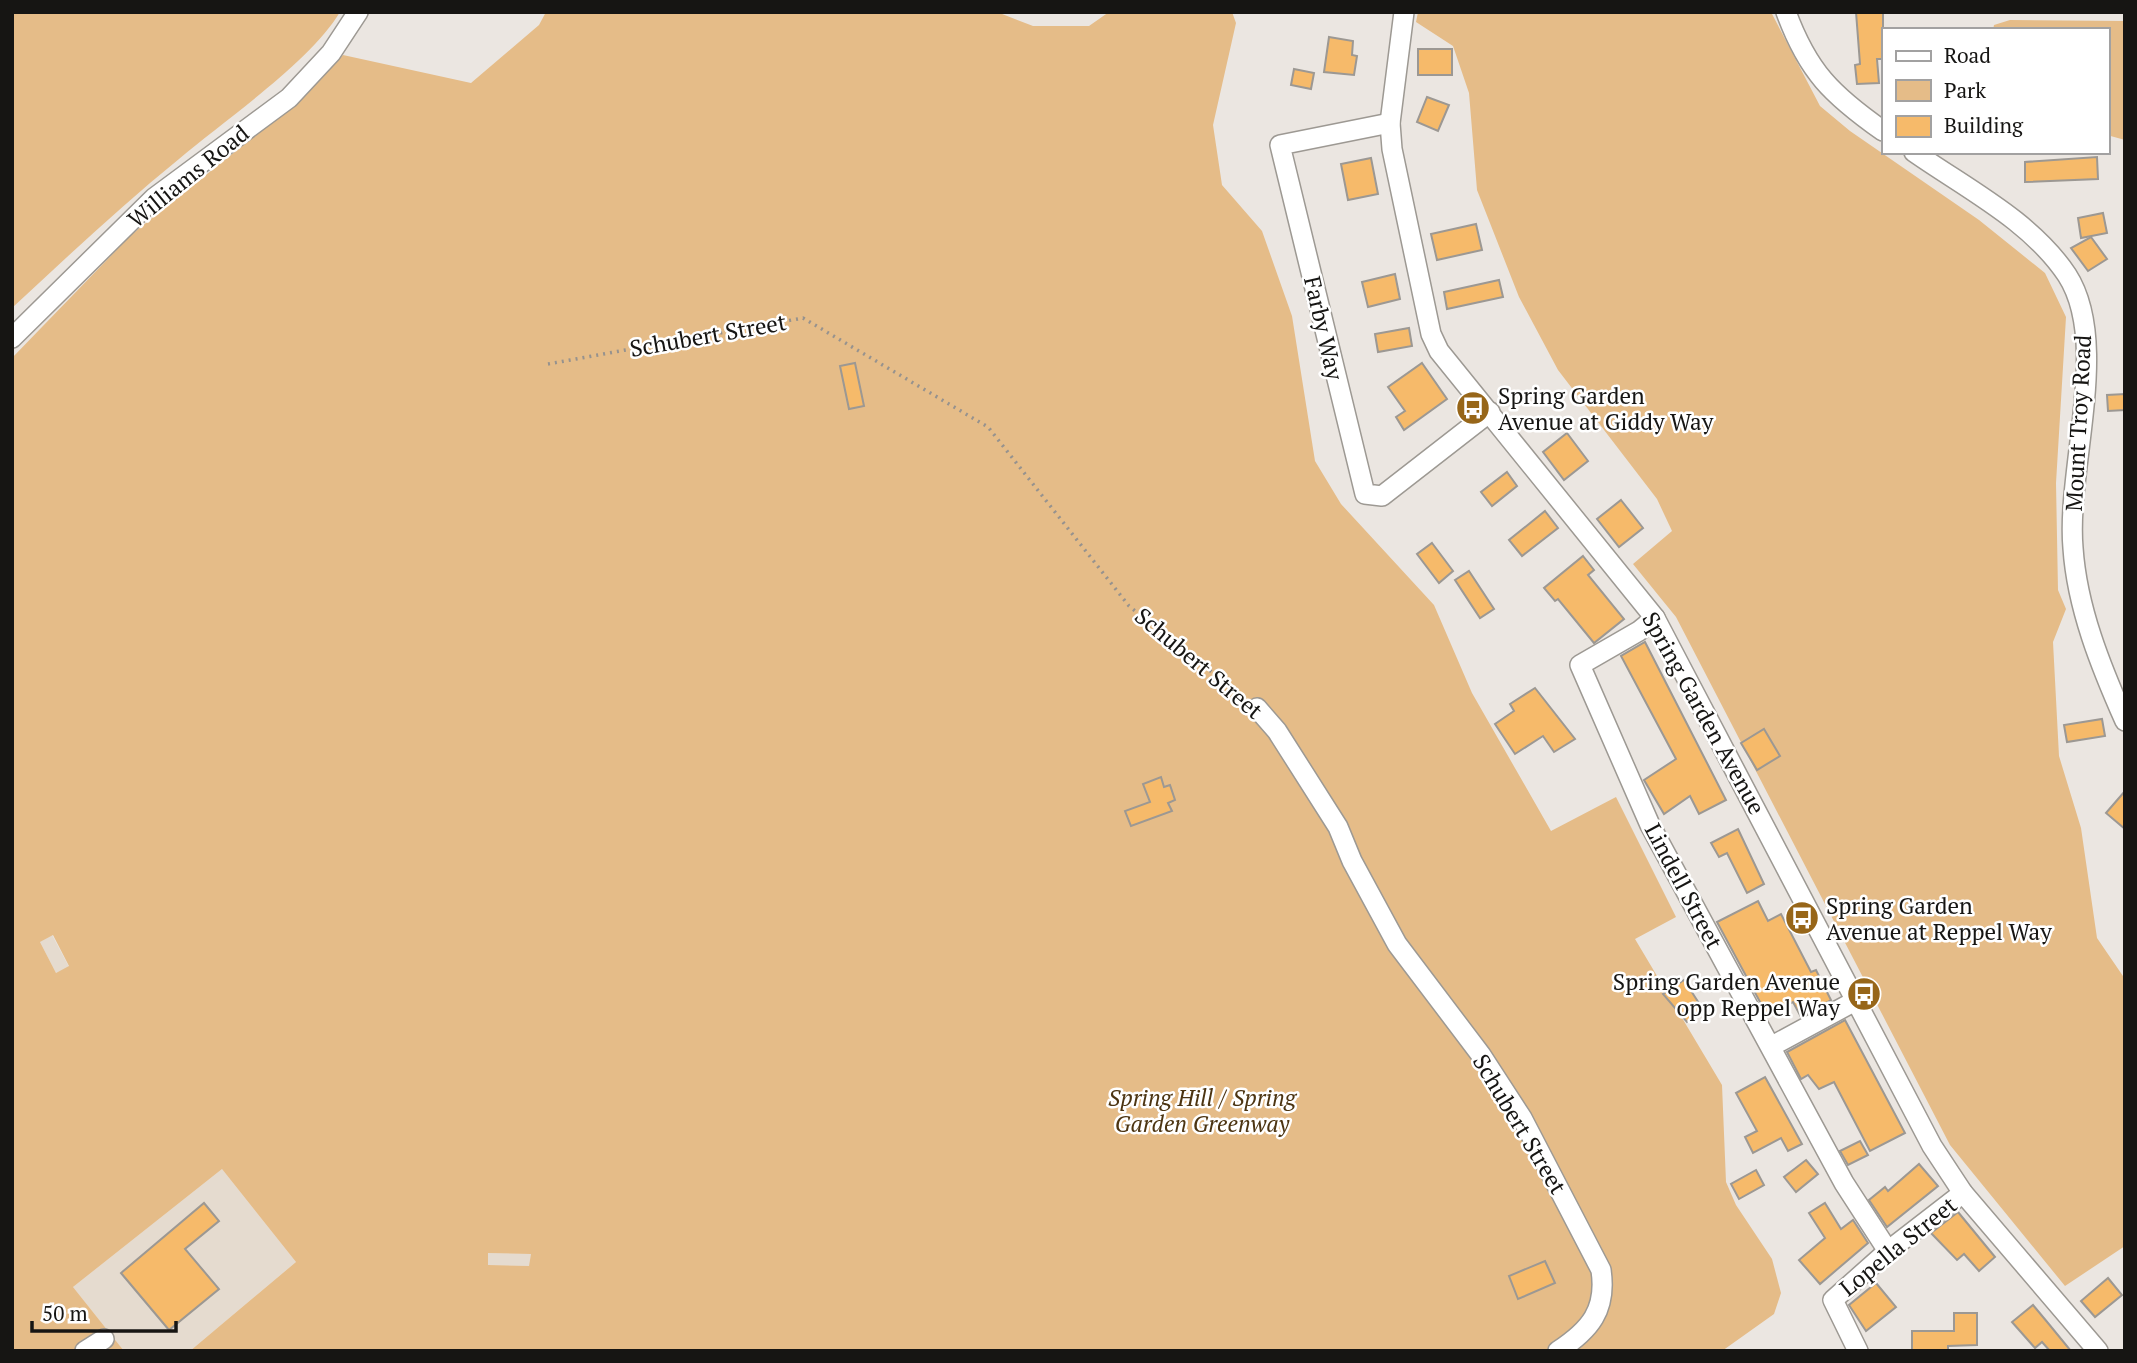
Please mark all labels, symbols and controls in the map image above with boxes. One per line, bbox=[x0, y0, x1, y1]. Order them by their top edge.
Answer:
legend bbox=[1882, 28, 2109, 154]
text: Road bbox=[1944, 41, 1991, 69]
text: Park bbox=[1944, 76, 1986, 104]
text: Building bbox=[1944, 111, 2024, 139]
street label: Williams Road bbox=[121, 117, 255, 234]
street label: Farby Way bbox=[1297, 273, 1351, 383]
street label: Schubert Street bbox=[627, 306, 789, 364]
street label: Mount Troy Road bbox=[2058, 334, 2098, 512]
place label: Spring Garden Avenue at Giddy Way bbox=[1498, 380, 1714, 437]
bus stop icon: Spring Garden Avenue at Giddy Way bbox=[1454, 389, 1492, 427]
street label: Schubert Street bbox=[1128, 600, 1270, 726]
street label: Spring Garden Avenue bbox=[1635, 606, 1773, 820]
street label: Lindell Street bbox=[1638, 818, 1730, 955]
place label: Spring Garden Avenue at Reppel Way bbox=[1826, 890, 2052, 947]
bus stop icon: Spring Garden Avenue at Reppel Way bbox=[1783, 899, 1821, 937]
place label: Spring Garden Avenue opp Reppel Way bbox=[1613, 966, 1840, 1023]
bus stop icon: Spring Garden Avenue opp Reppel Way bbox=[1845, 975, 1883, 1013]
street label: Schubert Street bbox=[1466, 1048, 1574, 1200]
park label: Spring Hill / Spring Garden Greenway bbox=[1108, 1082, 1298, 1139]
street label: Lopella Street bbox=[1833, 1189, 1963, 1303]
scale bar bbox=[32, 1290, 175, 1334]
text: 50 m bbox=[42, 1299, 88, 1327]

